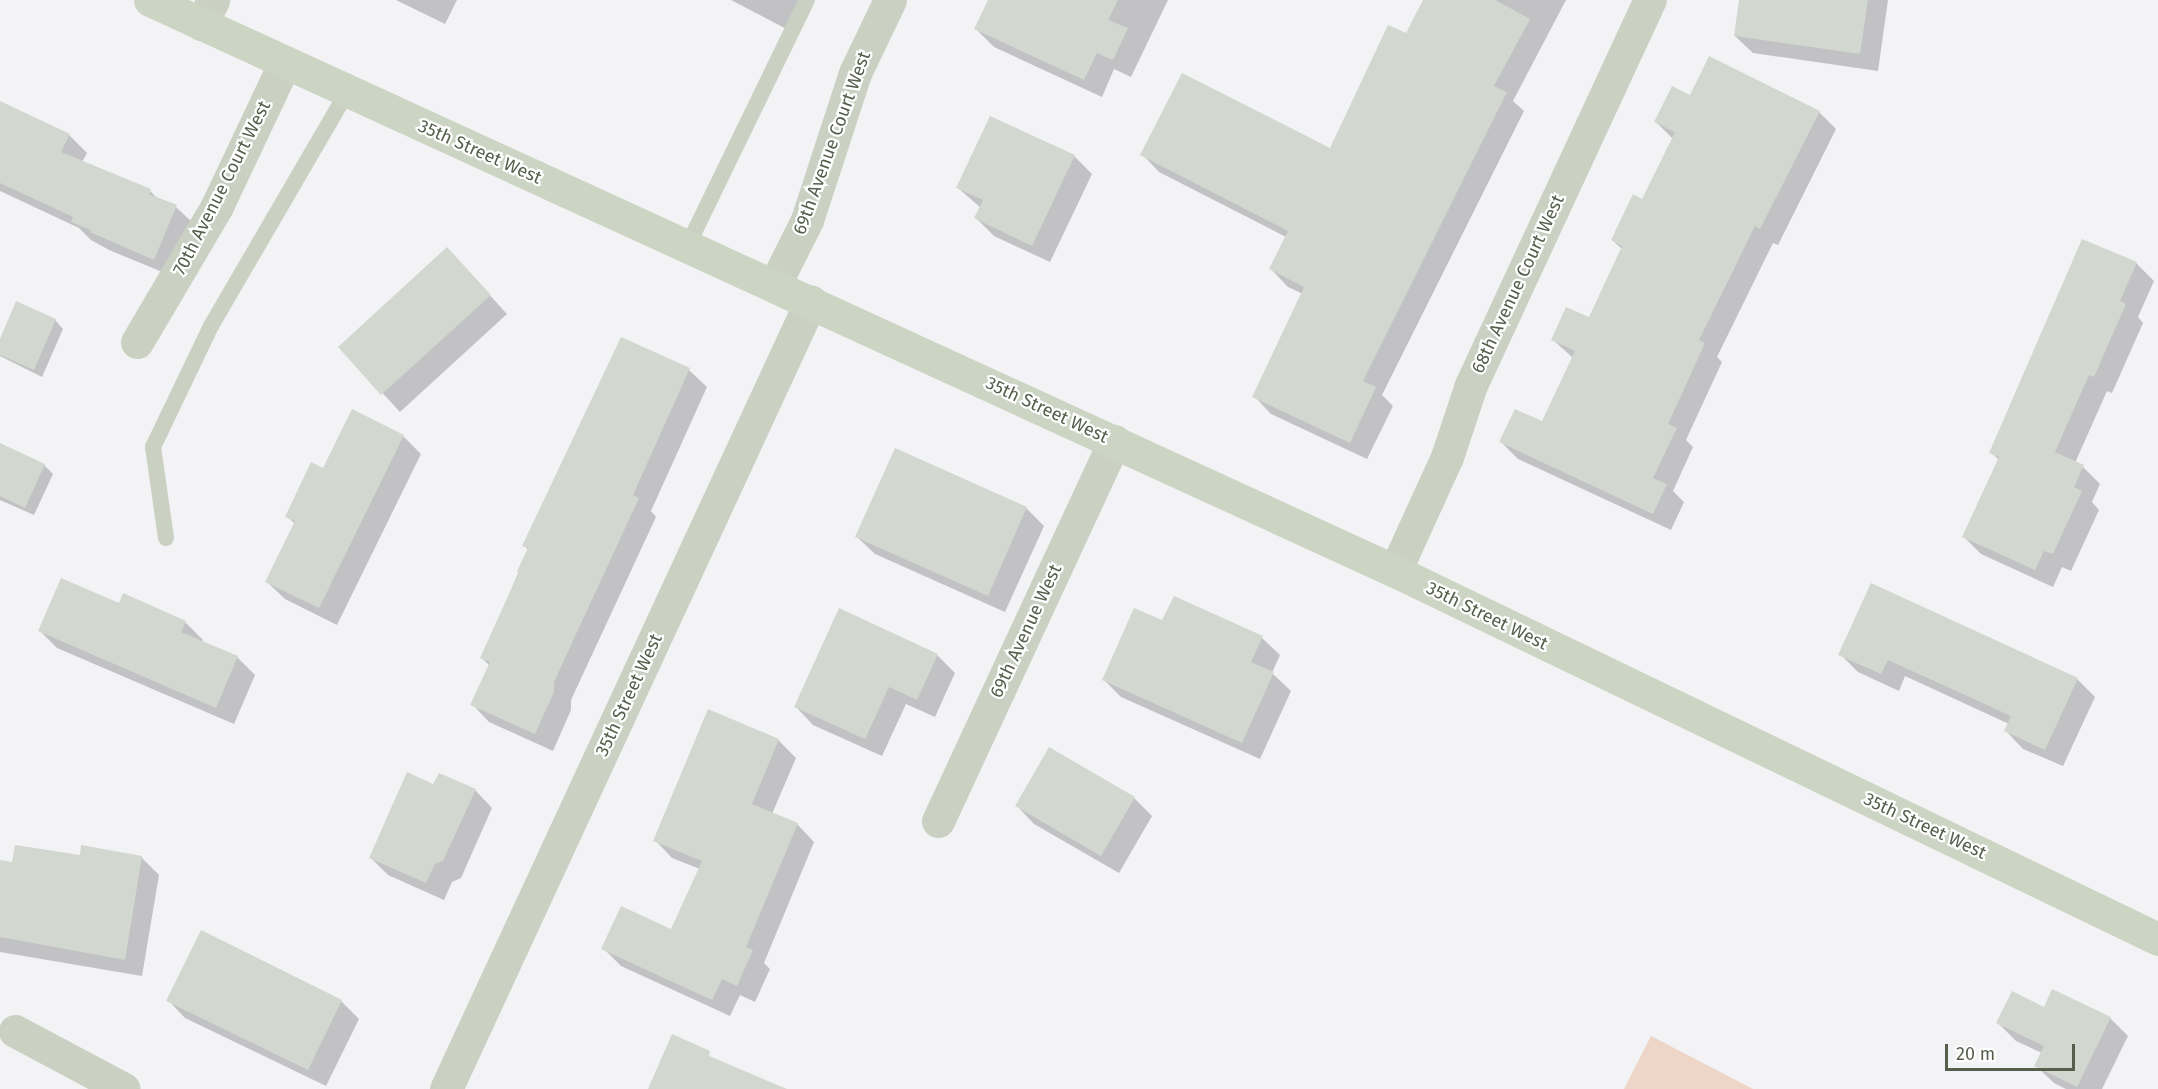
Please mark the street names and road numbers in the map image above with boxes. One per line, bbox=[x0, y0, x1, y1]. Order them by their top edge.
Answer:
street label: 69th Avenue Court West bbox=[789, 48, 875, 238]
street label: 70th Avenue Court West bbox=[169, 97, 275, 279]
street label: 35th Street West bbox=[415, 115, 545, 189]
street label: 68th Avenue Court West bbox=[1467, 191, 1569, 377]
street label: 35th Street West bbox=[982, 372, 1112, 448]
street label: 69th Avenue West bbox=[986, 561, 1066, 701]
street label: 35th Street West bbox=[1423, 577, 1551, 655]
street label: 35th Street West bbox=[591, 630, 667, 760]
street label: 35th Street West bbox=[1860, 788, 1990, 864]

